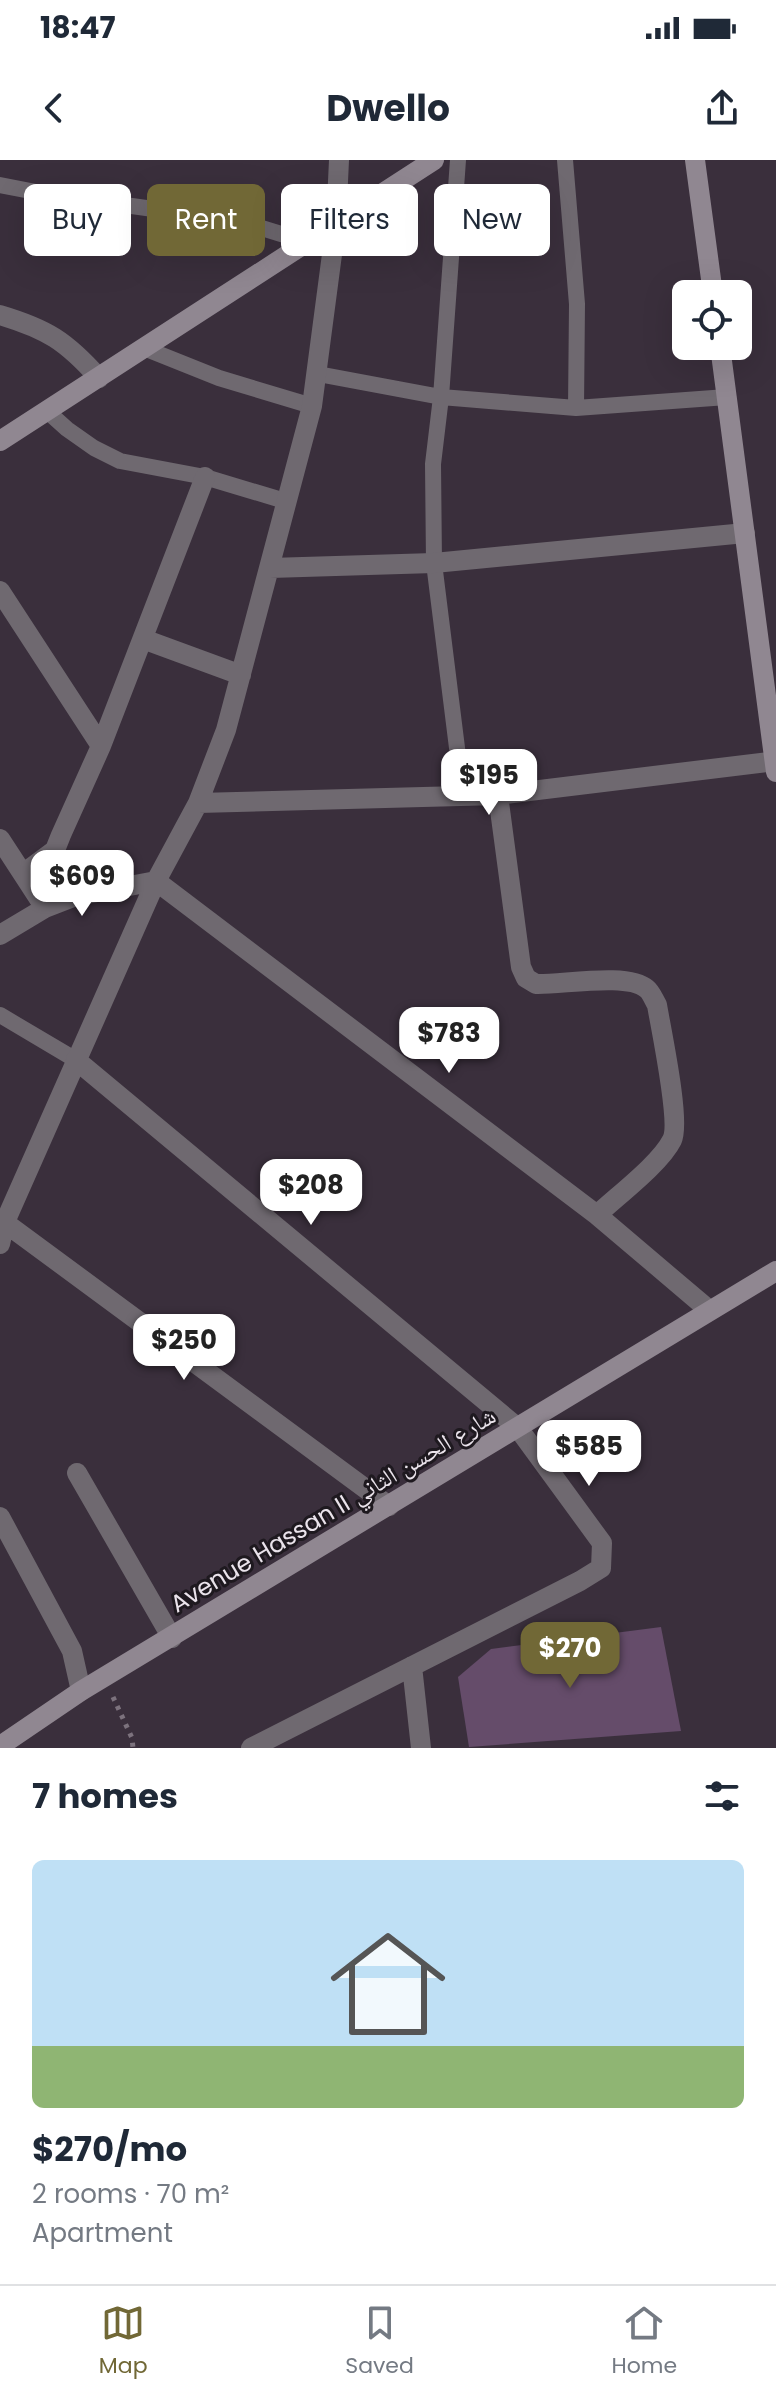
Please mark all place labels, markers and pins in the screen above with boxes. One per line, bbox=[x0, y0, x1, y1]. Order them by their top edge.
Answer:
pin: $195 bbox=[442, 749, 536, 817]
pin: $609 bbox=[35, 850, 129, 918]
pin: $783 bbox=[402, 1007, 496, 1075]
pin: $208 bbox=[264, 1159, 358, 1227]
pin: $250 bbox=[137, 1314, 231, 1382]
pin: $585 bbox=[542, 1420, 636, 1488]
pin: $270 bbox=[523, 1622, 617, 1690]

